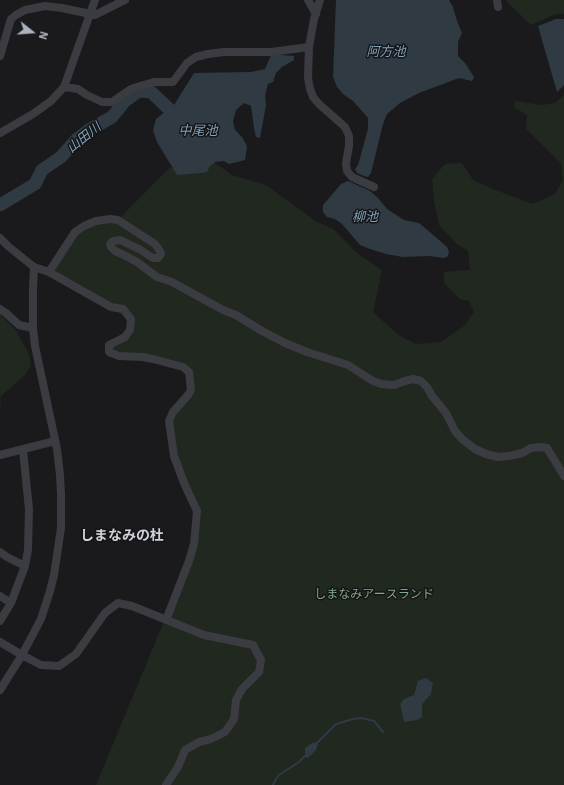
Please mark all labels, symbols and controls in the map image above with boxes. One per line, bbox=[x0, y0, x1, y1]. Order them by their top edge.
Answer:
north arrow bbox=[12, 12, 52, 52]
text: N bbox=[36, 30, 51, 41]
water label: 阿方池 bbox=[367, 44, 405, 60]
water label: 山田川 bbox=[64, 120, 104, 156]
water label: 中尾池 bbox=[179, 123, 217, 139]
water label: 柳池 bbox=[352, 209, 378, 225]
district label: しまなみの杜 bbox=[80, 528, 164, 544]
park label: しまなみアースランド bbox=[314, 588, 434, 602]

